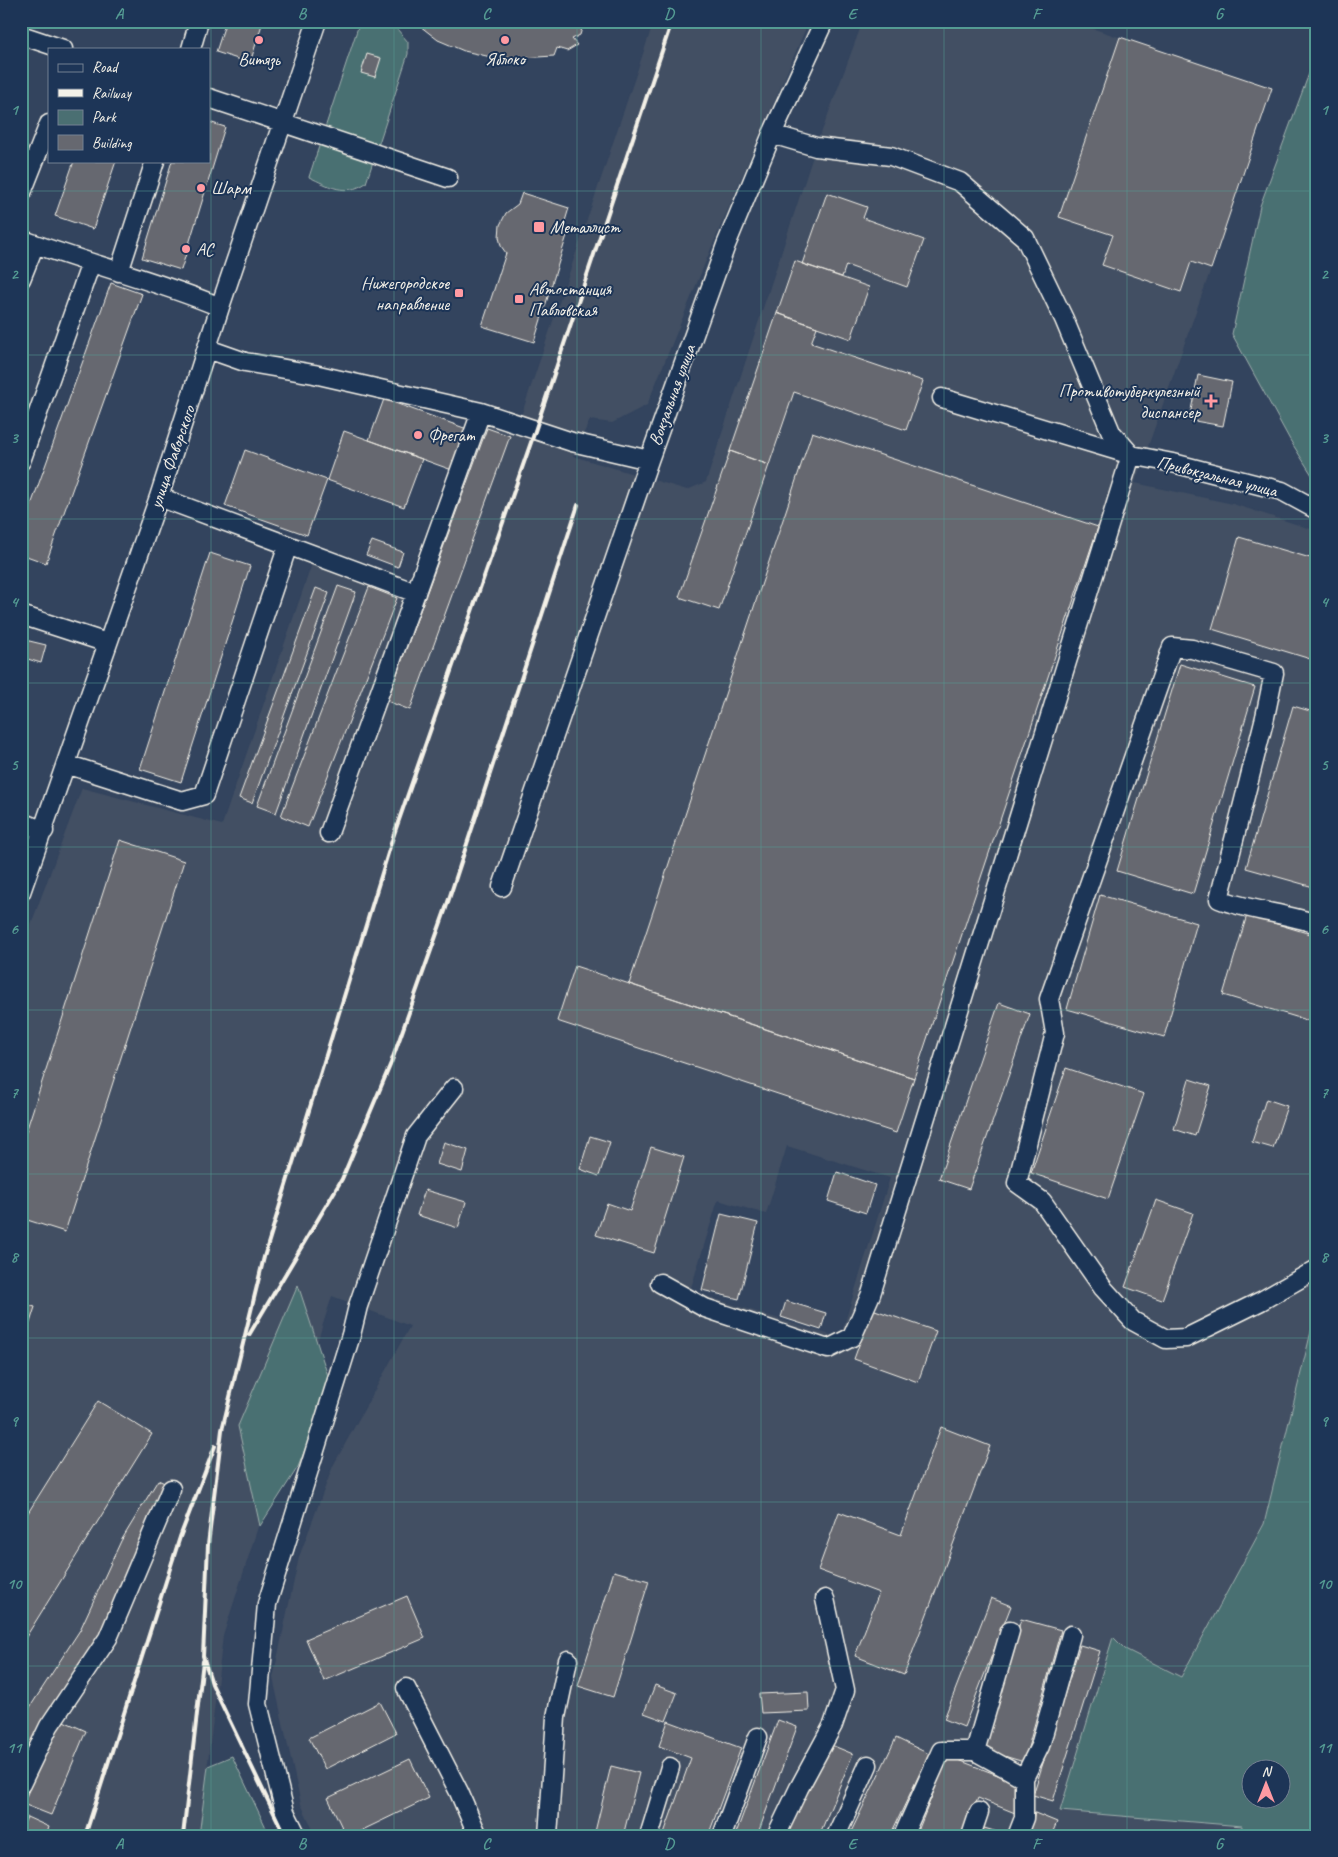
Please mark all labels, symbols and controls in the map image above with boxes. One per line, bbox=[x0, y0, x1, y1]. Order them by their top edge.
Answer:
text: A bbox=[115, 4, 125, 24]
text: B bbox=[298, 4, 308, 24]
text: C bbox=[482, 4, 492, 24]
text: D bbox=[664, 4, 675, 24]
text: E bbox=[848, 4, 859, 24]
text: F bbox=[1032, 4, 1043, 24]
text: G bbox=[1215, 4, 1225, 24]
marker: Витязь bbox=[253, 34, 265, 46]
marker: Яблоко bbox=[499, 34, 511, 46]
legend bbox=[48, 48, 210, 162]
place label: Витязь bbox=[238, 48, 281, 71]
place label: Яблоко bbox=[485, 48, 527, 70]
text: Road bbox=[92, 58, 119, 77]
text: Railway bbox=[92, 84, 133, 103]
text: 1 bbox=[10, 100, 19, 120]
text: 1 bbox=[1320, 100, 1329, 120]
text: Park bbox=[92, 108, 117, 127]
text: Building bbox=[92, 134, 132, 153]
place label: Шарм bbox=[211, 177, 252, 199]
marker: Шарм bbox=[195, 182, 207, 194]
place label: Металлист bbox=[550, 216, 621, 238]
marker: Металлист bbox=[532, 220, 546, 234]
place label: АС bbox=[196, 238, 216, 260]
marker: АС bbox=[180, 243, 192, 255]
text: 2 bbox=[10, 264, 19, 284]
text: 2 bbox=[1320, 264, 1329, 284]
place label: Нижегородское направление bbox=[361, 272, 450, 315]
place label: Автостанция Павловская bbox=[529, 278, 613, 321]
marker: Нижегородское направление bbox=[453, 287, 465, 299]
marker: Автостанция Павловская bbox=[513, 293, 525, 305]
street label: Вокзальная улица bbox=[644, 341, 702, 449]
place label: Противотуберкулезный диспансер bbox=[1059, 380, 1201, 423]
marker: Противотуберкулезный диспансер bbox=[1204, 394, 1218, 408]
street label: улица Фаворского bbox=[144, 401, 200, 512]
place label: Фрегат bbox=[428, 424, 476, 446]
text: 3 bbox=[10, 428, 19, 448]
text: 3 bbox=[1320, 428, 1329, 448]
marker: Фрегат bbox=[412, 429, 424, 441]
street label: Привокзальная улица bbox=[1154, 450, 1281, 503]
text: 4 bbox=[10, 592, 19, 612]
text: 4 bbox=[1320, 592, 1329, 612]
text: 5 bbox=[11, 755, 20, 775]
text: 5 bbox=[1321, 755, 1330, 775]
text: 6 bbox=[10, 919, 19, 939]
text: 6 bbox=[1320, 919, 1329, 939]
text: 7 bbox=[10, 1083, 19, 1103]
text: 7 bbox=[1320, 1083, 1329, 1103]
text: 8 bbox=[10, 1247, 19, 1267]
text: 8 bbox=[1320, 1247, 1329, 1267]
text: 9 bbox=[10, 1411, 19, 1431]
text: 9 bbox=[1320, 1411, 1329, 1431]
text: 10 bbox=[7, 1574, 23, 1594]
text: 10 bbox=[1317, 1574, 1333, 1594]
text: 11 bbox=[7, 1738, 23, 1758]
text: 11 bbox=[1317, 1738, 1333, 1758]
north arrow bbox=[1240, 1760, 1290, 1810]
text: N bbox=[1262, 1763, 1273, 1780]
text: A bbox=[115, 1834, 125, 1854]
text: B bbox=[298, 1834, 308, 1854]
text: C bbox=[482, 1834, 492, 1854]
text: D bbox=[664, 1834, 675, 1854]
text: E bbox=[848, 1834, 859, 1854]
text: F bbox=[1032, 1834, 1043, 1854]
text: G bbox=[1215, 1834, 1225, 1854]

